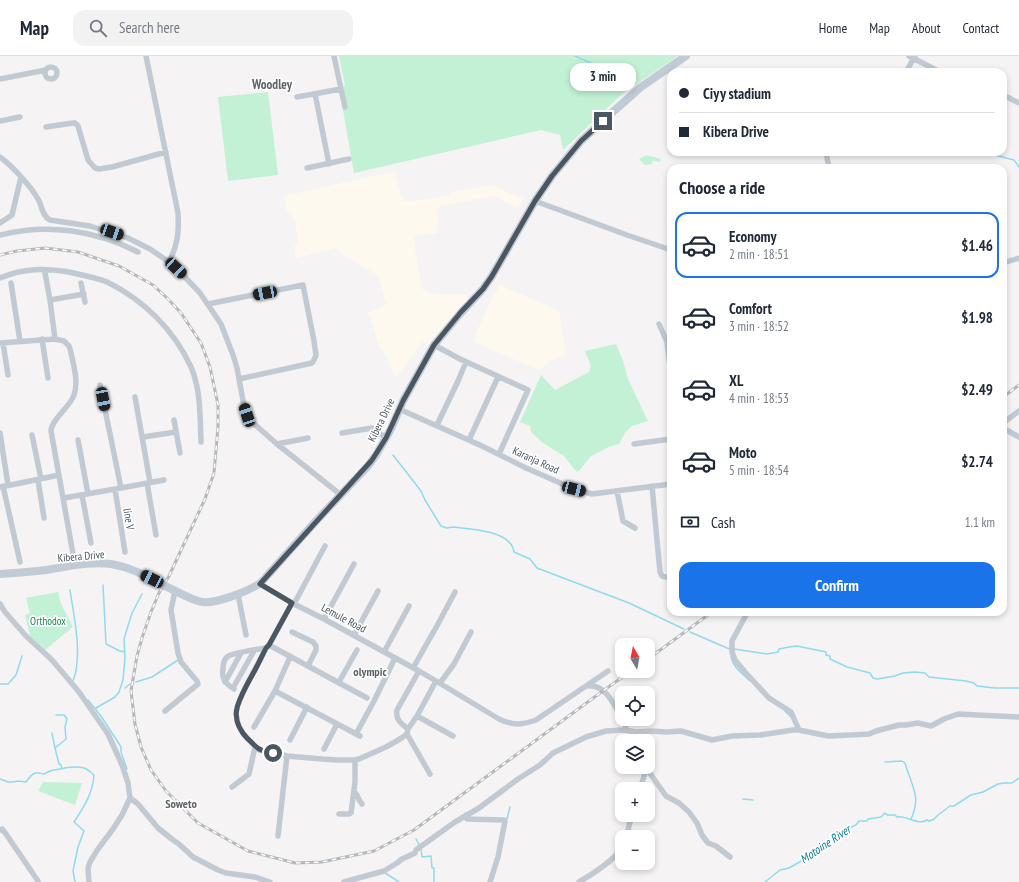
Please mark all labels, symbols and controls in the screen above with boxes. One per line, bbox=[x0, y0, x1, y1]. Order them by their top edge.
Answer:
search box bbox=[73, 10, 353, 46]
text: Map bbox=[20, 16, 49, 40]
icon: search bbox=[87, 17, 109, 39]
text: Search here bbox=[119, 18, 180, 37]
text: Home bbox=[819, 19, 847, 37]
text: Map bbox=[869, 19, 890, 37]
text: About bbox=[912, 19, 941, 37]
text: Contact bbox=[963, 19, 999, 37]
callout: 3 min bbox=[570, 63, 636, 91]
text: 3 min bbox=[590, 68, 616, 85]
district label: Woodley bbox=[251, 76, 293, 93]
text: Ciyy stadium bbox=[703, 84, 771, 103]
route end bbox=[594, 112, 612, 130]
text: Kibera Drive bbox=[703, 122, 769, 141]
text: Choose a ride bbox=[679, 176, 765, 199]
car bbox=[99, 222, 125, 242]
icon: car bbox=[681, 227, 717, 263]
text: Economy bbox=[729, 227, 777, 246]
text: $1.46 bbox=[961, 236, 993, 255]
text: 2 min · 18:51 bbox=[729, 246, 789, 263]
car bbox=[163, 255, 189, 281]
car bbox=[252, 285, 278, 301]
icon: car bbox=[681, 299, 717, 335]
text: Comfort bbox=[729, 299, 772, 318]
text: $1.98 bbox=[961, 308, 993, 327]
text: 3 min · 18:52 bbox=[729, 318, 789, 335]
icon: car bbox=[681, 371, 717, 407]
text: XL bbox=[729, 371, 743, 390]
text: $2.49 bbox=[961, 380, 993, 399]
car bbox=[95, 386, 111, 412]
text: 4 min · 18:53 bbox=[729, 390, 789, 407]
street label: Kibera Drive bbox=[364, 395, 398, 444]
car bbox=[238, 402, 256, 428]
street label: Karanja Road bbox=[511, 443, 562, 477]
icon: car bbox=[681, 443, 717, 479]
text: Moto bbox=[729, 443, 757, 462]
text: $2.74 bbox=[961, 452, 993, 471]
text: 5 min · 18:54 bbox=[729, 462, 789, 479]
car bbox=[561, 480, 587, 498]
street label: line V bbox=[120, 507, 138, 532]
icon: cash bbox=[679, 511, 701, 533]
text: Cash bbox=[711, 513, 735, 532]
text: 1.1 km bbox=[965, 514, 995, 531]
street label: Kibera Drive bbox=[57, 547, 105, 565]
button: Confirm bbox=[679, 562, 995, 608]
car bbox=[139, 568, 165, 590]
street label: Lemule Road bbox=[319, 600, 369, 636]
park label: Orthodox bbox=[30, 614, 66, 628]
north arrow bbox=[615, 638, 655, 678]
map controls bbox=[615, 638, 655, 870]
district label: olympic bbox=[353, 664, 387, 679]
button: locate bbox=[615, 686, 655, 726]
button: layers bbox=[615, 734, 655, 774]
route start bbox=[264, 744, 282, 762]
button: + bbox=[615, 782, 655, 822]
district label: Soweto bbox=[165, 796, 197, 811]
water label: Motoine River bbox=[797, 821, 855, 866]
button: − bbox=[615, 830, 655, 870]

